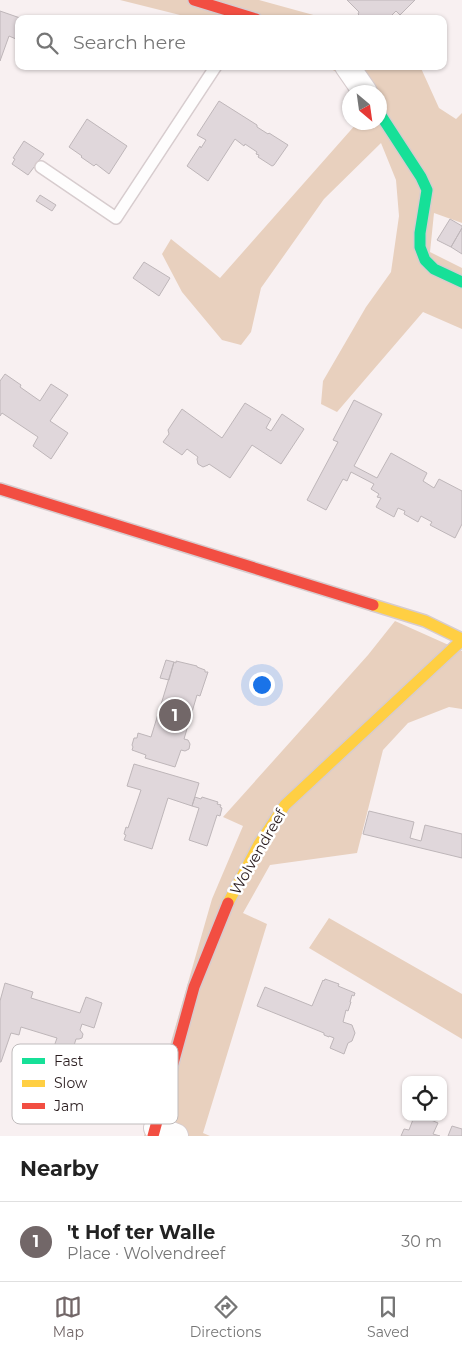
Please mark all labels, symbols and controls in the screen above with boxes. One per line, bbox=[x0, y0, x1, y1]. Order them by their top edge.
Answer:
search box bbox=[15, 15, 447, 70]
icon: search bbox=[33, 29, 61, 57]
text: Search here bbox=[73, 31, 186, 54]
north arrow bbox=[342, 85, 387, 130]
your location bbox=[249, 672, 275, 698]
pin: 1 bbox=[159, 696, 191, 734]
street label: Wolvendreef bbox=[225, 805, 290, 898]
legend bbox=[12, 1044, 178, 1124]
text: Fast bbox=[54, 1052, 84, 1070]
text: Slow bbox=[54, 1074, 88, 1092]
map controls bbox=[402, 1076, 447, 1121]
button: locate bbox=[402, 1076, 447, 1121]
text: Jam bbox=[53, 1097, 84, 1115]
text: Nearby bbox=[20, 1156, 99, 1181]
text: 't Hof ter Walle bbox=[67, 1221, 215, 1244]
text: 1 bbox=[33, 1232, 39, 1251]
text: 30 m bbox=[401, 1232, 442, 1251]
text: Place · Wolvendreef bbox=[67, 1244, 225, 1263]
tab: Map bbox=[53, 1293, 84, 1341]
tab: Directions bbox=[190, 1293, 261, 1341]
tab: Saved bbox=[367, 1293, 409, 1341]

